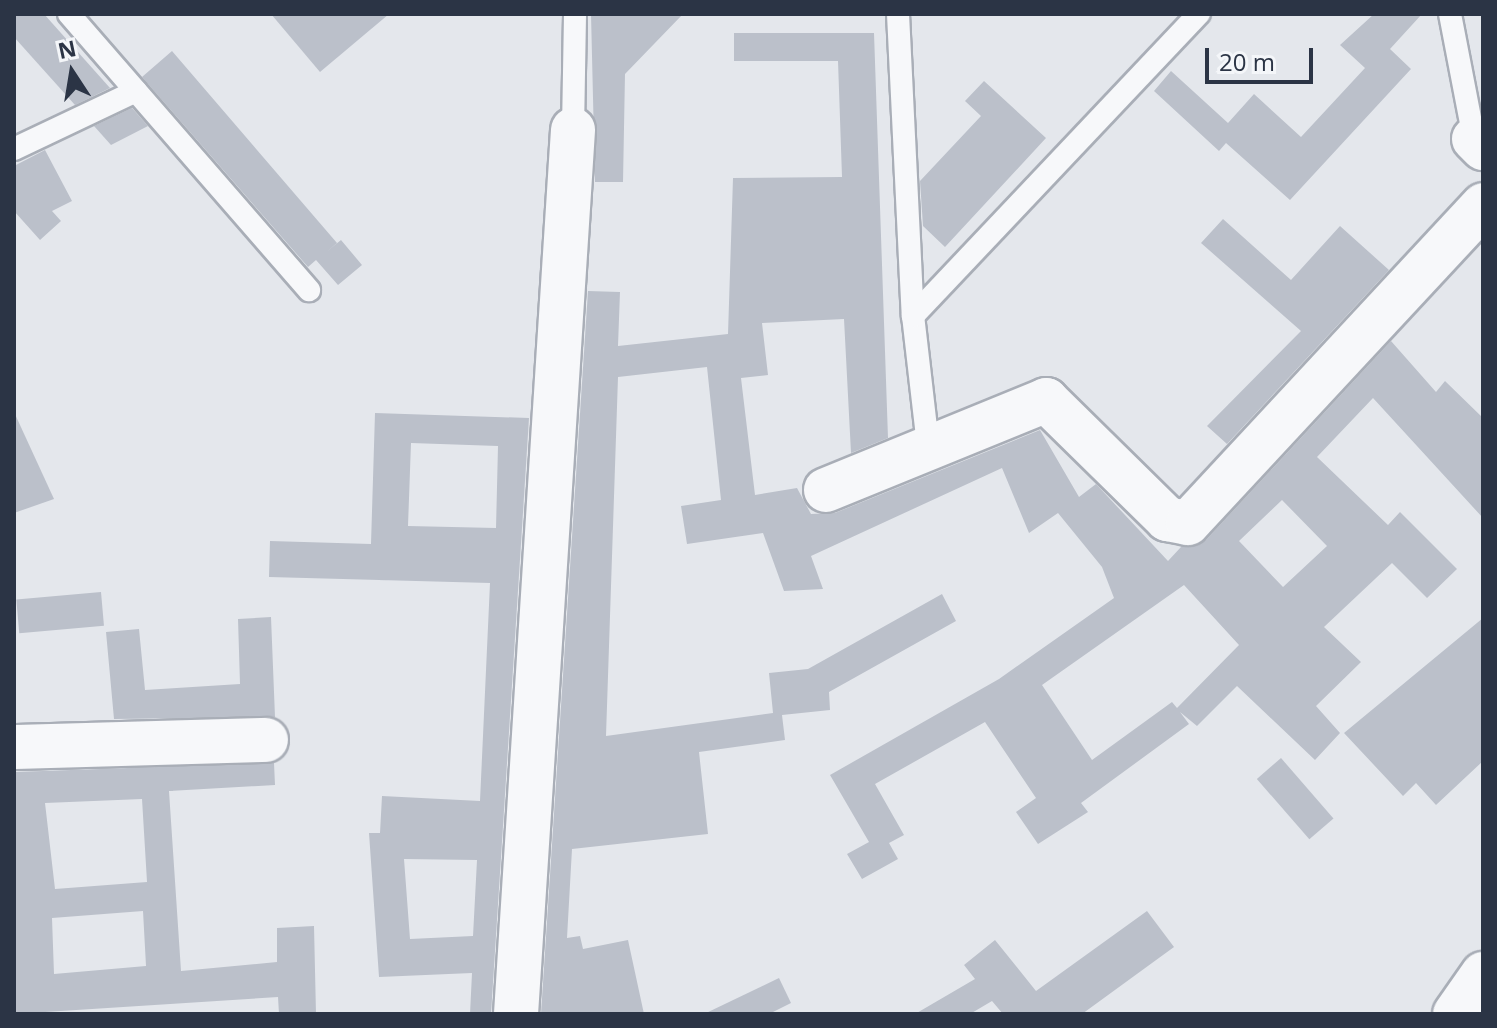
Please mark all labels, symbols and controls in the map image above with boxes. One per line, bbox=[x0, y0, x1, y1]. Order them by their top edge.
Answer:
north arrow bbox=[32, 32, 112, 112]
text: N bbox=[55, 32, 79, 65]
scale bar bbox=[1209, 32, 1317, 82]
text: 20 m bbox=[1219, 45, 1275, 78]

